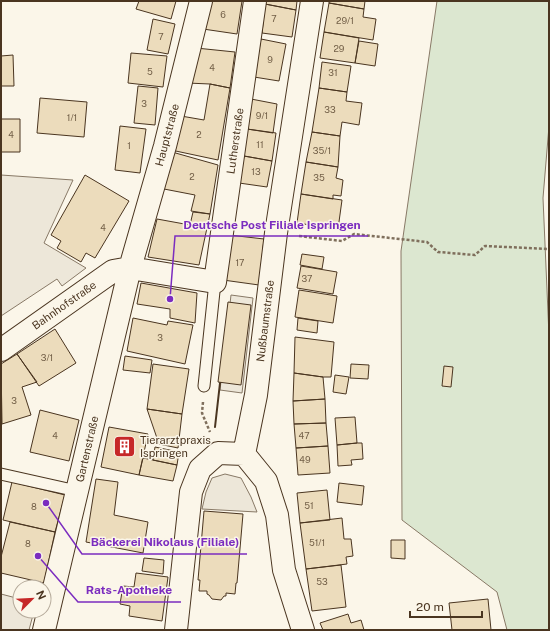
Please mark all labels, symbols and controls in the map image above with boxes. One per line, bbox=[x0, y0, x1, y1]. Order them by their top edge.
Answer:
house number: 6 bbox=[220, 9, 226, 20]
house number: 7 bbox=[271, 13, 277, 24]
house number: 29/1 bbox=[336, 15, 354, 26]
house number: 7 bbox=[158, 31, 164, 42]
house number: 29 bbox=[334, 43, 345, 54]
house number: 9 bbox=[267, 54, 273, 65]
house number: 4 bbox=[209, 62, 215, 73]
house number: 5 bbox=[147, 66, 153, 77]
house number: 31 bbox=[328, 67, 338, 78]
house number: 3 bbox=[141, 98, 147, 109]
street label: Hauptstraße bbox=[153, 102, 181, 168]
house number: 33 bbox=[324, 104, 336, 115]
street label: Lutherstraße bbox=[224, 107, 246, 175]
house number: 9/1 bbox=[256, 110, 268, 121]
house number: 1/1 bbox=[67, 112, 77, 123]
house number: 4 bbox=[8, 129, 14, 140]
house number: 2 bbox=[196, 129, 202, 140]
house number: 11 bbox=[256, 139, 264, 150]
house number: 1 bbox=[127, 140, 131, 151]
house number: 35/1 bbox=[313, 145, 331, 156]
house number: 13 bbox=[251, 166, 261, 177]
house number: 2 bbox=[189, 171, 195, 182]
house number: 35 bbox=[313, 172, 325, 183]
callout: Deutsche Post Filiale Ispringen bbox=[175, 212, 368, 236]
text: Deutsche Post Filiale Ispringen bbox=[183, 218, 361, 232]
house number: 4 bbox=[100, 222, 106, 233]
house number: 17 bbox=[235, 257, 245, 268]
house number: 37 bbox=[302, 273, 312, 284]
street label: Bahnhofstraße bbox=[30, 278, 98, 332]
street label: Nußbaumstraße bbox=[254, 279, 276, 363]
house number: 3 bbox=[157, 332, 163, 343]
house number: 3/1 bbox=[41, 352, 53, 363]
house number: 3 bbox=[11, 395, 17, 406]
street label: Gartenstraße bbox=[74, 415, 100, 483]
house number: 4 bbox=[52, 430, 58, 441]
house number: 47 bbox=[298, 430, 310, 441]
building icon: Tierarztpraxis Ispringen bbox=[112, 433, 138, 459]
place label: Tierarztpraxis Ispringen bbox=[140, 434, 211, 459]
house number: 49 bbox=[299, 454, 311, 465]
house number: 51 bbox=[304, 500, 314, 511]
house number: 8 bbox=[31, 501, 37, 512]
callout: Bäckerei Nikolaus (Filiale) bbox=[82, 530, 247, 554]
text: Bäckerei Nikolaus (Filiale) bbox=[91, 535, 239, 549]
house number: 51/1 bbox=[309, 537, 325, 548]
house number: 8 bbox=[25, 538, 31, 549]
house number: 53 bbox=[316, 576, 328, 587]
callout: Rats-Apotheke bbox=[78, 578, 181, 602]
north arrow bbox=[12, 579, 52, 619]
text: Rats-Apotheke bbox=[86, 583, 172, 597]
text: N bbox=[34, 589, 48, 601]
scale bar bbox=[410, 593, 482, 619]
text: 20 m bbox=[416, 600, 444, 614]

